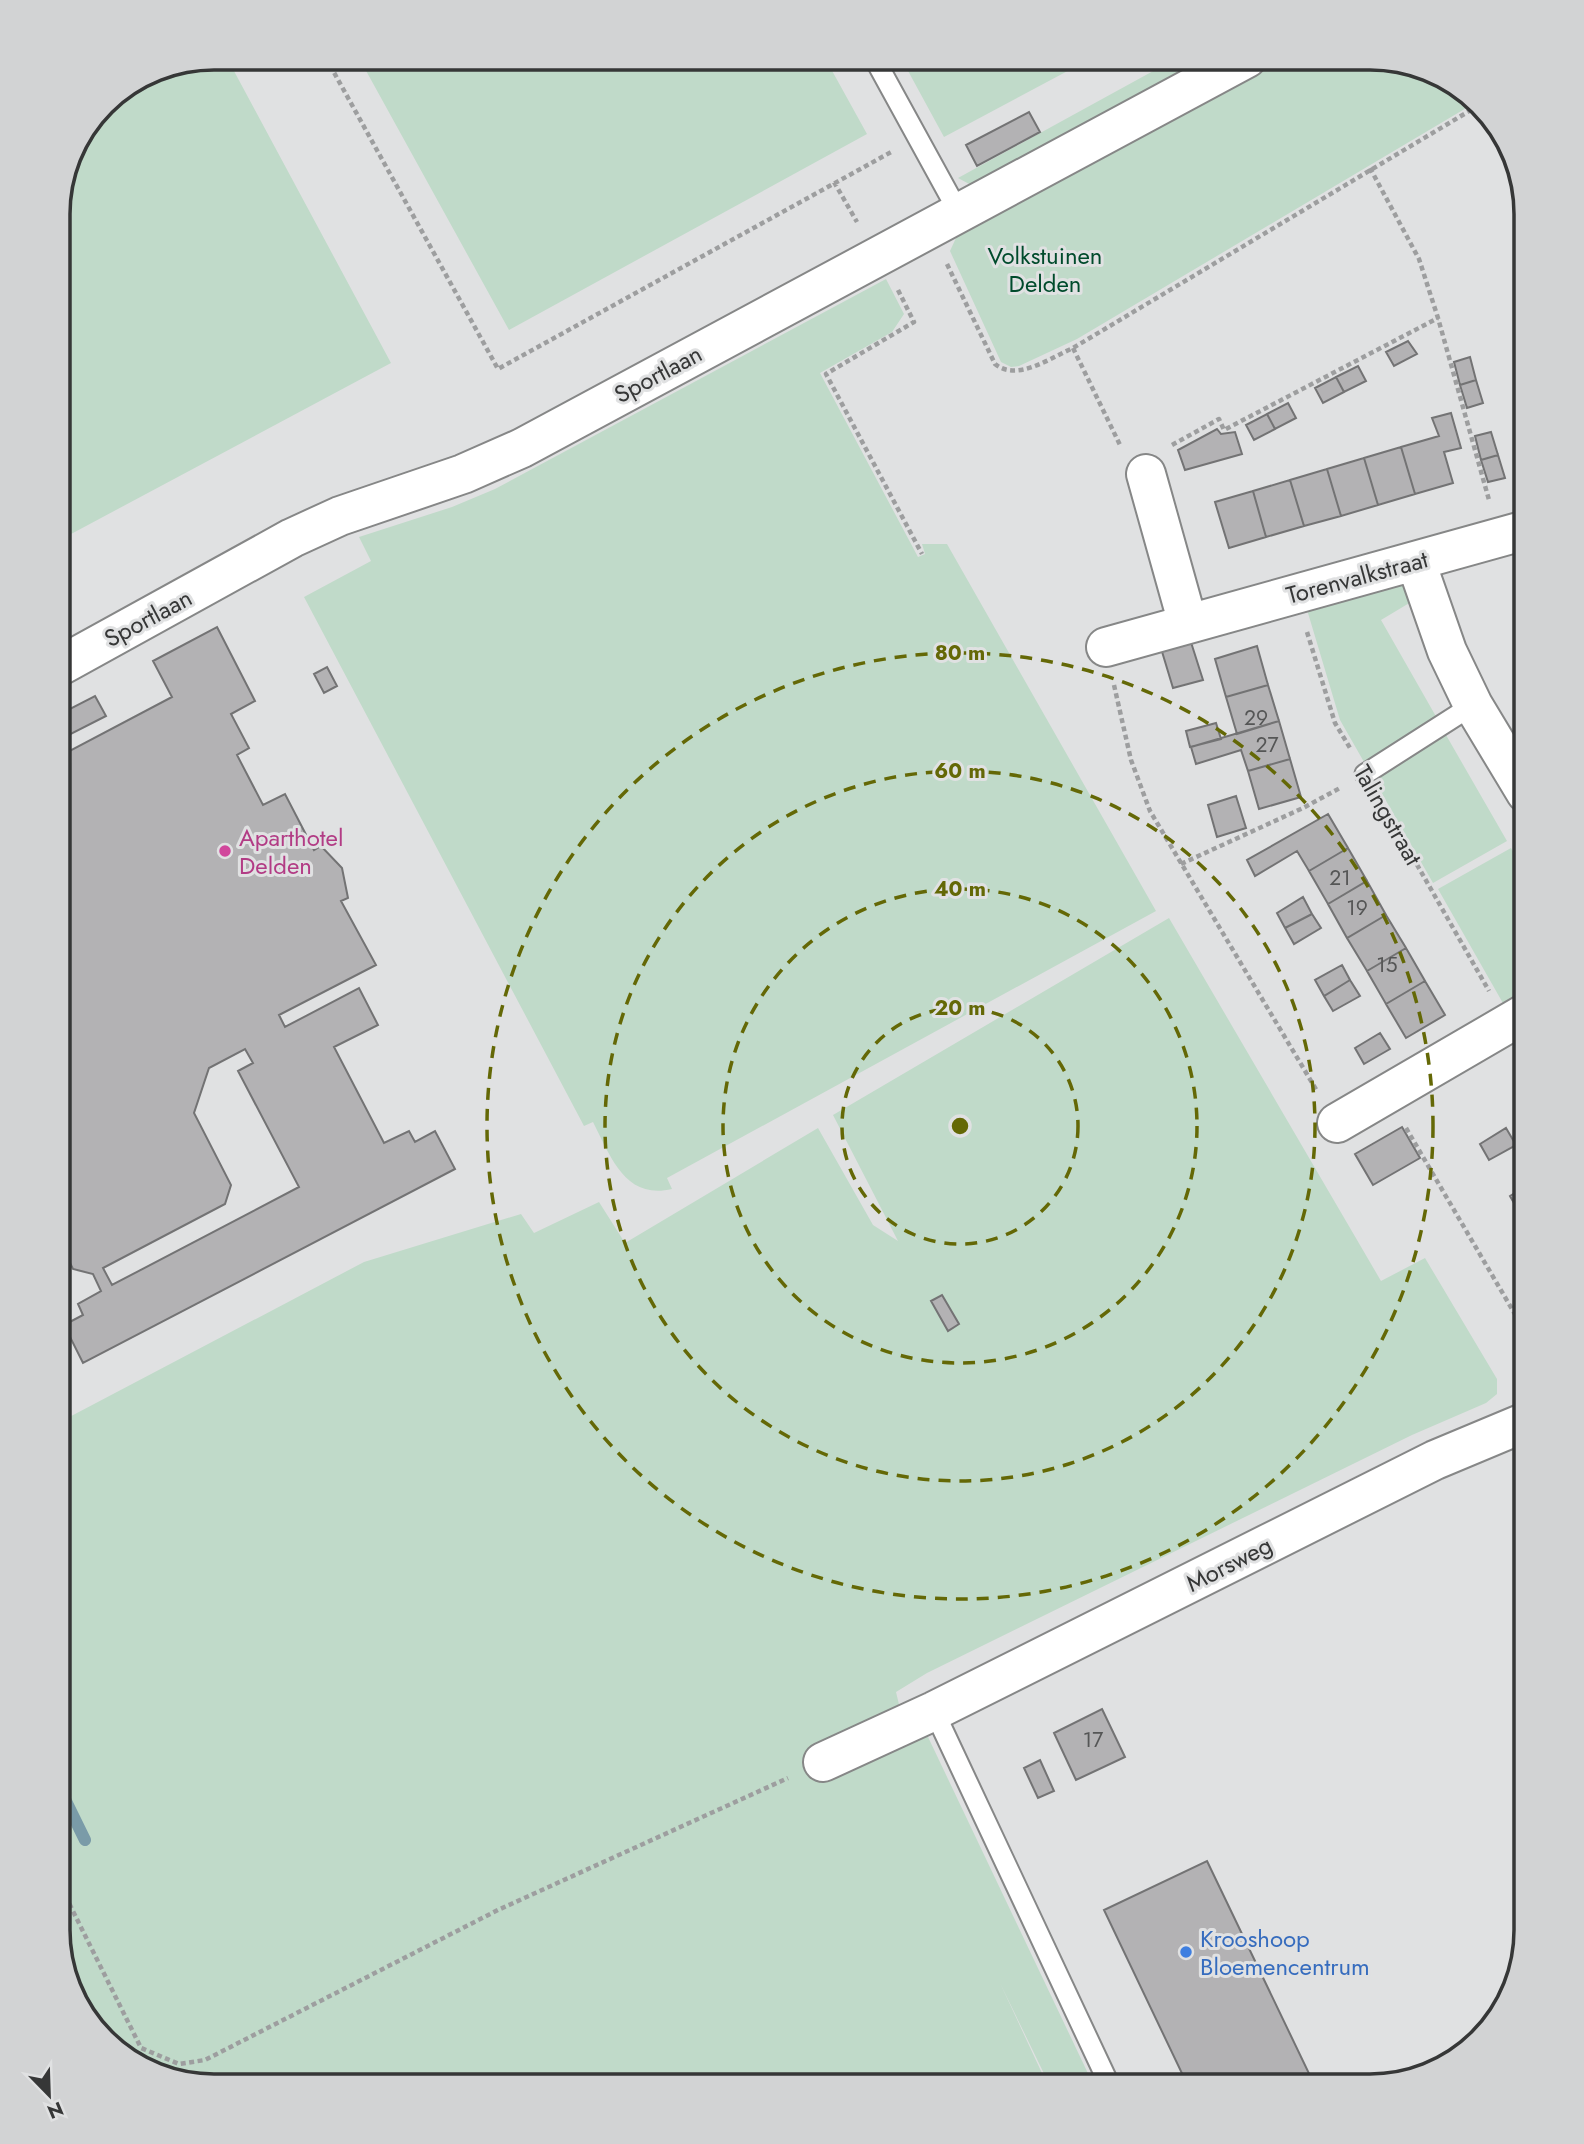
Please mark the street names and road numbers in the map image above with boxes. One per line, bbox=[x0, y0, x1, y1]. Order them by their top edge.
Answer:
street label: Sportlaan bbox=[608, 336, 708, 412]
street label: Torenvalkstraat bbox=[1282, 541, 1432, 613]
street label: Sportlaan bbox=[98, 580, 198, 656]
street label: Talingstraat bbox=[1345, 758, 1431, 872]
street label: Morsweg bbox=[1180, 1527, 1278, 1601]

